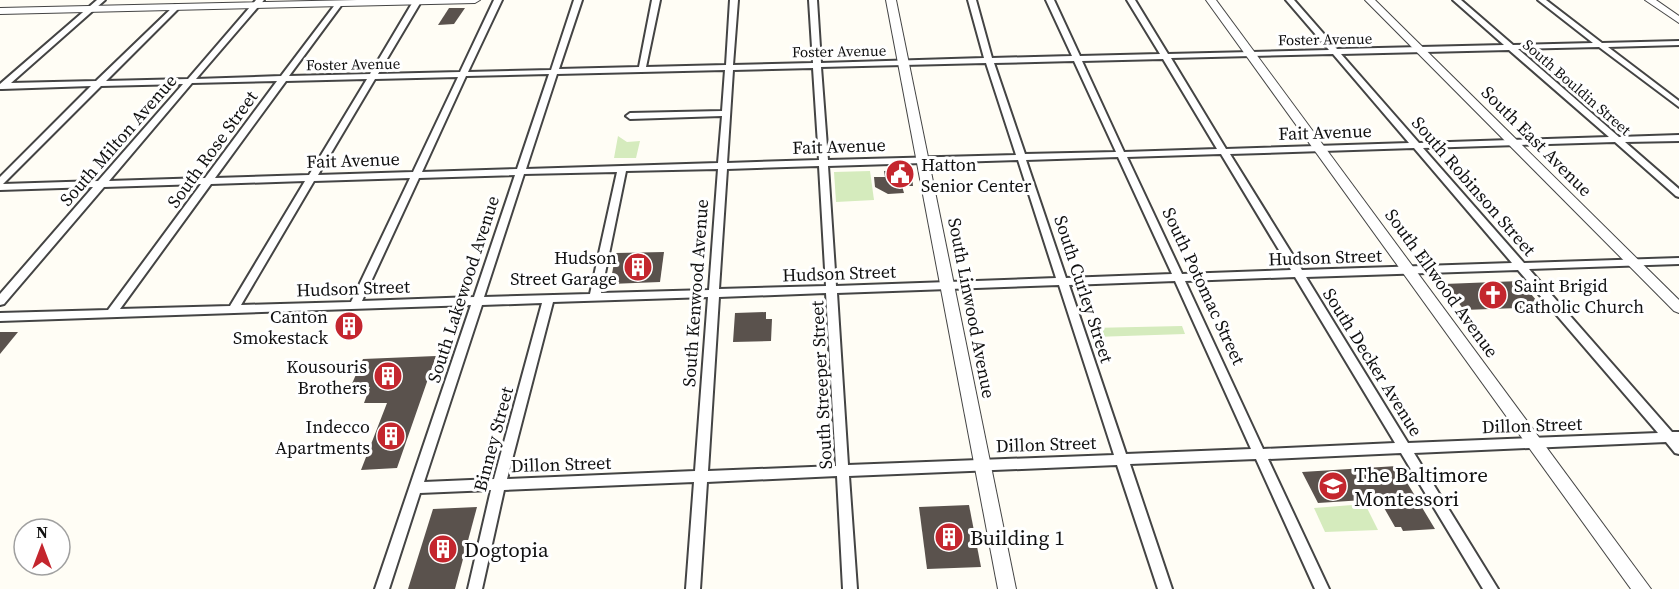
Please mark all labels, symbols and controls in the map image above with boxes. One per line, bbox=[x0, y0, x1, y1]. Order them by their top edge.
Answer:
street label: Foster Avenue bbox=[1278, 28, 1373, 50]
street label: South Bouldin Street bbox=[1518, 34, 1636, 140]
street label: Foster Avenue bbox=[792, 40, 887, 62]
street label: Foster Avenue bbox=[306, 53, 401, 75]
street label: South Milton Avenue bbox=[54, 69, 182, 211]
street label: South East Avenue bbox=[1476, 80, 1598, 202]
street label: South Rose Street bbox=[161, 85, 263, 213]
street label: South Robinson Street bbox=[1406, 111, 1542, 261]
street label: Fait Avenue bbox=[1278, 118, 1372, 146]
street label: Fait Avenue bbox=[792, 132, 886, 160]
street label: Fait Avenue bbox=[306, 146, 400, 174]
place label: Hatton Senior Center bbox=[921, 152, 1032, 198]
public building icon: Hatton Senior Center bbox=[884, 158, 916, 190]
street label: South Lakewood Avenue bbox=[421, 192, 505, 386]
street label: South Kenwood Avenue bbox=[676, 198, 714, 388]
street label: South Potomac Street bbox=[1157, 203, 1251, 369]
street label: South Ellwood Avenue bbox=[1379, 204, 1505, 362]
street label: South Curley Street bbox=[1048, 212, 1120, 366]
street label: South Linwood Avenue bbox=[942, 216, 1002, 400]
street label: Hudson Street bbox=[1268, 243, 1382, 271]
place label: Hudson Street Garage bbox=[510, 245, 617, 291]
building icon: Hudson Street Garage bbox=[622, 251, 654, 283]
street label: Hudson Street bbox=[782, 259, 896, 287]
place label: Saint Brigid Catholic Church bbox=[1514, 273, 1644, 319]
street label: Hudson Street bbox=[296, 274, 410, 302]
church icon: Saint Brigid Catholic Church bbox=[1477, 279, 1509, 311]
street label: South Decker Avenue bbox=[1317, 283, 1429, 441]
street label: South Streeper Street bbox=[804, 300, 838, 470]
place label: Canton Smokestack bbox=[233, 304, 328, 350]
building icon: Canton Smokestack bbox=[333, 310, 365, 342]
place label: Kousouris Brothers bbox=[286, 354, 367, 400]
building icon: Kousouris Brothers bbox=[372, 360, 404, 392]
street label: Binney Street bbox=[467, 384, 519, 494]
street label: Dillon Street bbox=[1481, 411, 1583, 439]
place label: Indecco Apartments bbox=[275, 414, 370, 460]
building icon: Indecco Apartments bbox=[375, 420, 407, 452]
street label: Dillon Street bbox=[995, 430, 1097, 458]
street label: Dillon Street bbox=[510, 450, 612, 478]
place label: The Baltimore Montessori bbox=[1354, 460, 1488, 513]
school or university icon: The Baltimore Montessori bbox=[1317, 470, 1349, 502]
north arrow bbox=[12, 517, 72, 577]
text: N bbox=[36, 521, 48, 543]
building icon: Building 1 bbox=[933, 521, 965, 553]
place label: Building 1 bbox=[970, 523, 1065, 552]
building icon: Dogtopia bbox=[427, 533, 459, 565]
place label: Dogtopia bbox=[464, 535, 549, 564]

